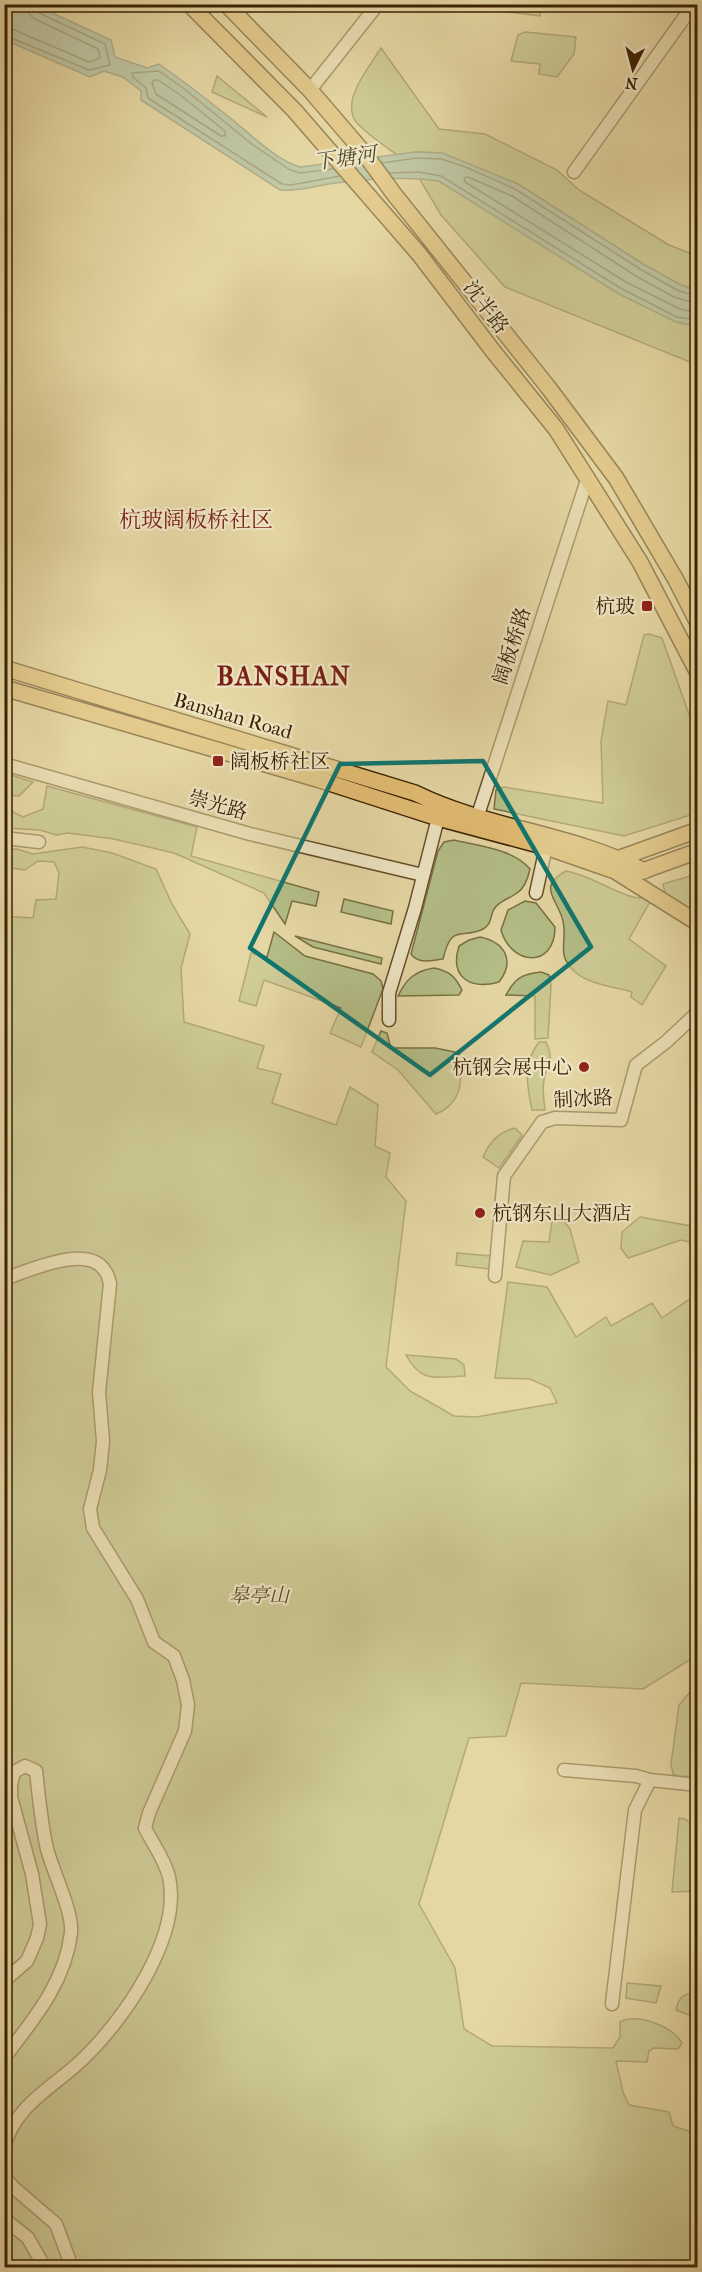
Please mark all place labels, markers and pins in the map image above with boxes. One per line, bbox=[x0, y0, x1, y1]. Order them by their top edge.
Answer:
place label: 杭玻 bbox=[595, 595, 635, 618]
marker: 杭玻 bbox=[640, 599, 654, 613]
place label: 阔板桥社区 bbox=[230, 750, 330, 773]
marker: 阔板桥社区 bbox=[211, 754, 225, 768]
place label: 杭钢会展中心 bbox=[452, 1056, 572, 1079]
marker: 杭钢会展中心 bbox=[577, 1060, 591, 1074]
place label: 杭钢东山大酒店 bbox=[492, 1202, 632, 1225]
marker: 杭钢东山大酒店 bbox=[473, 1206, 487, 1220]

